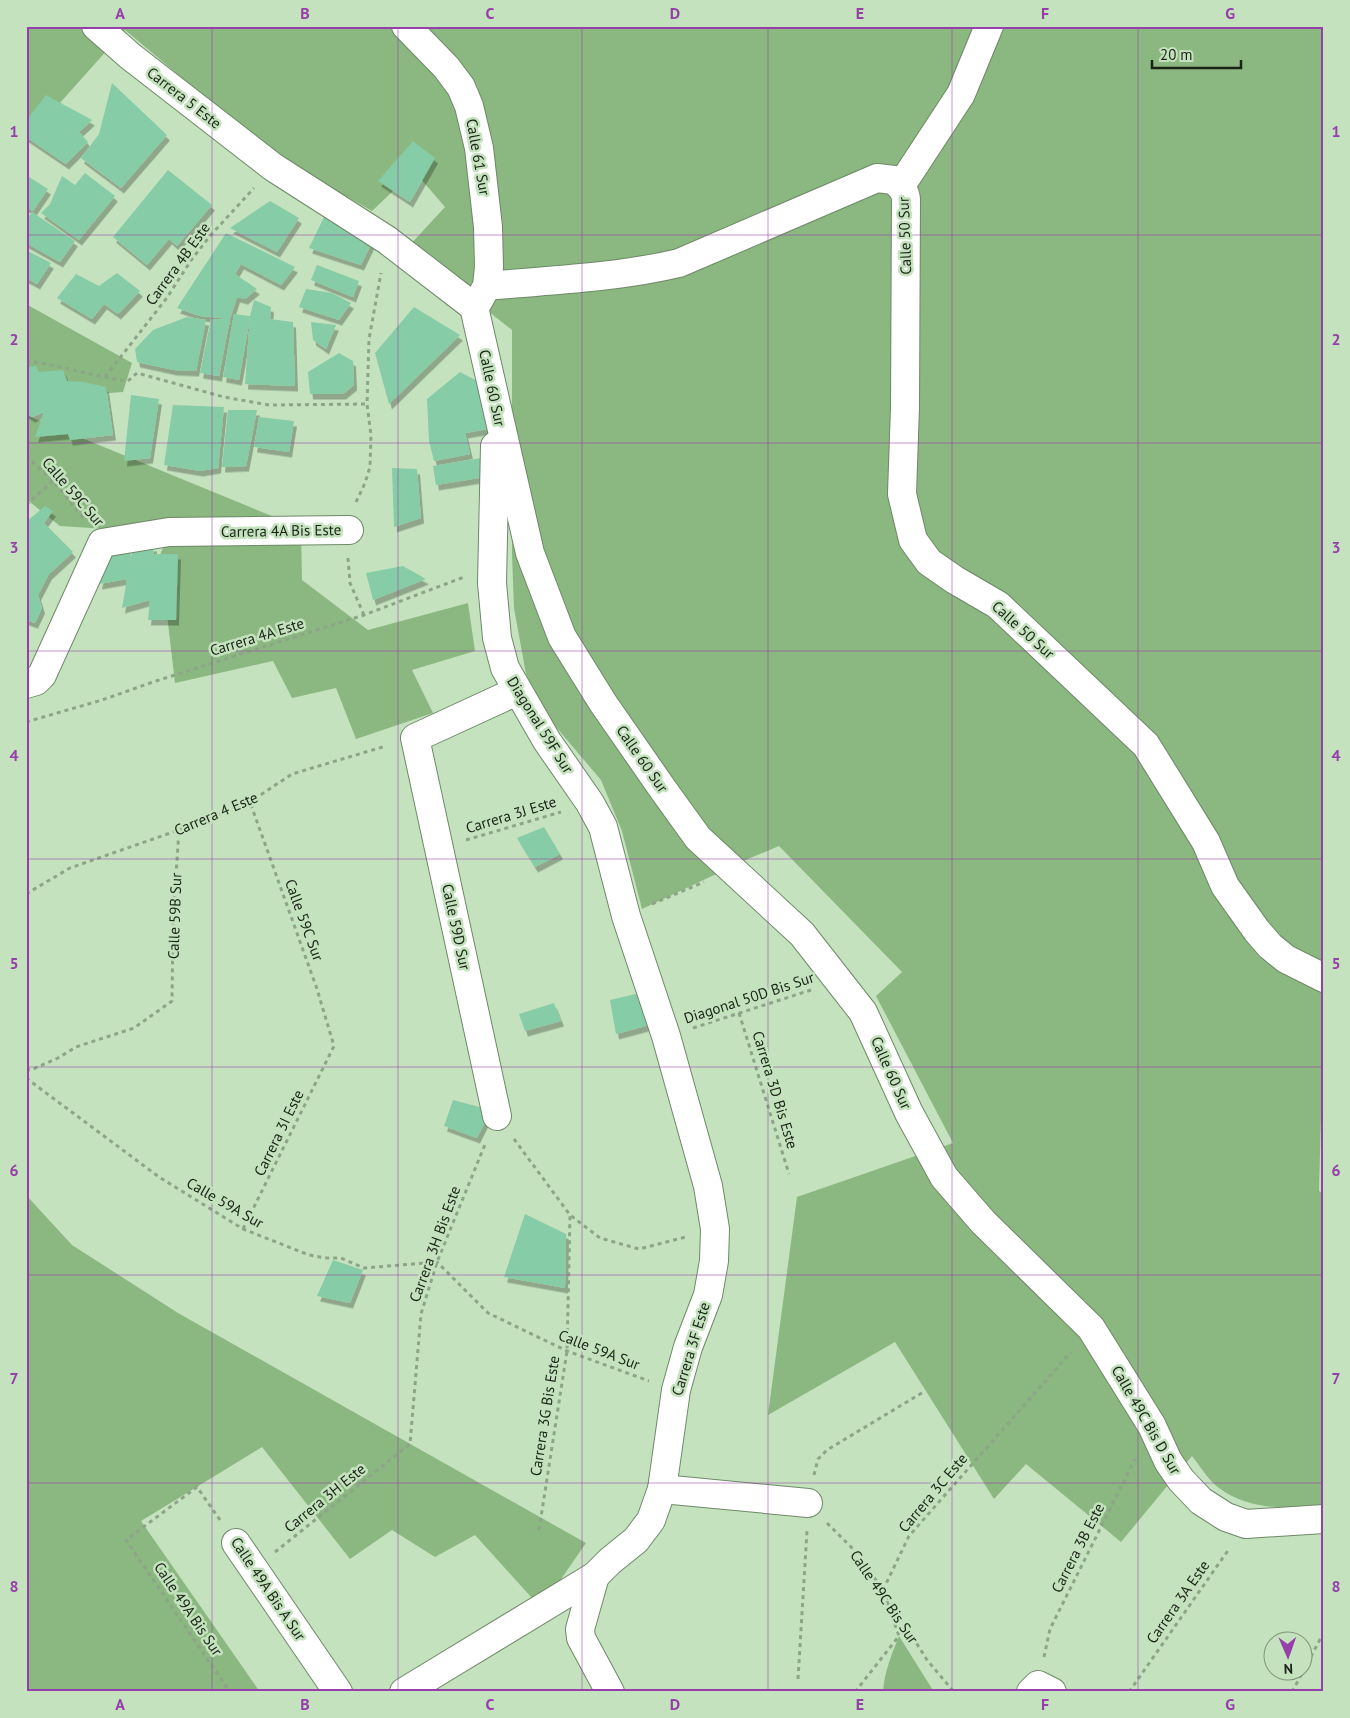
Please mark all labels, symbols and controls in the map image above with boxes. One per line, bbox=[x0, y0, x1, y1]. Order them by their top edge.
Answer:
text: A bbox=[115, 3, 125, 23]
text: B bbox=[300, 3, 310, 23]
text: C bbox=[486, 3, 495, 23]
text: D bbox=[670, 3, 680, 23]
text: E bbox=[856, 3, 864, 23]
text: F bbox=[1041, 3, 1049, 23]
text: G bbox=[1225, 3, 1235, 23]
scale bar bbox=[1152, 38, 1241, 70]
text: 20 m bbox=[1160, 45, 1193, 64]
street label: Carrera 5 Este bbox=[143, 63, 225, 133]
street label: Calle 61 Sur bbox=[462, 117, 495, 197]
text: 1 bbox=[9, 121, 19, 141]
text: 1 bbox=[1331, 121, 1341, 141]
street label: Calle 50 Sur bbox=[894, 197, 915, 275]
street label: Carrera 4B Este bbox=[141, 218, 214, 309]
text: 2 bbox=[9, 329, 19, 349]
text: 2 bbox=[1331, 329, 1341, 349]
street label: Calle 60 Sur bbox=[475, 348, 510, 428]
street label: Calle 59C Sur bbox=[38, 453, 109, 530]
street label: Carrera 4A Bis Este bbox=[221, 520, 341, 541]
text: 3 bbox=[9, 537, 19, 557]
text: 3 bbox=[1331, 537, 1341, 557]
street label: Calle 50 Sur bbox=[988, 597, 1059, 663]
street label: Carrera 4A Este bbox=[208, 613, 306, 660]
street label: Diagonal 59F Sur bbox=[503, 673, 578, 777]
street label: Calle 60 Sur bbox=[612, 721, 672, 796]
text: 4 bbox=[9, 745, 19, 765]
text: 4 bbox=[1331, 745, 1341, 765]
street label: Carrera 4 Este bbox=[171, 787, 261, 840]
street label: Carrera 3J Este bbox=[463, 792, 558, 837]
street label: Calle 59B Sur bbox=[163, 872, 186, 959]
street label: Calle 59C Sur bbox=[281, 876, 328, 963]
street label: Calle 59D Sur bbox=[438, 882, 475, 972]
text: 5 bbox=[9, 953, 19, 973]
text: 5 bbox=[1331, 953, 1341, 973]
street label: Diagonal 50D Bis Sur bbox=[681, 968, 816, 1028]
street label: Carrera 3D Bis Este bbox=[749, 1029, 802, 1151]
street label: Calle 60 Sur bbox=[867, 1033, 916, 1112]
street label: Carrera 3I Este bbox=[250, 1087, 308, 1179]
text: 6 bbox=[9, 1160, 19, 1180]
text: 6 bbox=[1331, 1160, 1341, 1180]
street label: Calle 59A Sur bbox=[183, 1173, 267, 1232]
street label: Carrera 3H Bis Este bbox=[405, 1183, 464, 1305]
street label: Carrera 3F Este bbox=[667, 1300, 714, 1398]
street label: Calle 59A Sur bbox=[556, 1325, 643, 1374]
street label: Carrera 3G Bis Este bbox=[526, 1354, 563, 1477]
street label: Calle 49C Bis D Sur bbox=[1108, 1362, 1185, 1478]
text: 7 bbox=[9, 1368, 19, 1388]
text: 7 bbox=[1331, 1368, 1341, 1388]
street label: Carrera 3C Este bbox=[894, 1449, 971, 1536]
street label: Carrera 3H Este bbox=[280, 1459, 369, 1536]
street label: Carrera 3B Este bbox=[1047, 1500, 1108, 1596]
street label: Calle 49A Bis A Sur bbox=[227, 1533, 310, 1644]
street label: Calle 49C Bis Sur bbox=[846, 1546, 923, 1647]
street label: Carrera 3A Este bbox=[1142, 1556, 1213, 1647]
street label: Calle 49A Bis Sur bbox=[150, 1558, 227, 1659]
text: 8 bbox=[9, 1576, 19, 1596]
text: 8 bbox=[1331, 1576, 1341, 1596]
north arrow bbox=[1262, 1630, 1312, 1680]
text: N bbox=[1284, 1660, 1293, 1678]
text: A bbox=[115, 1694, 125, 1714]
text: B bbox=[300, 1694, 310, 1714]
text: C bbox=[486, 1694, 495, 1714]
text: D bbox=[670, 1694, 680, 1714]
text: E bbox=[856, 1694, 864, 1714]
text: F bbox=[1041, 1694, 1049, 1714]
text: G bbox=[1225, 1694, 1235, 1714]

